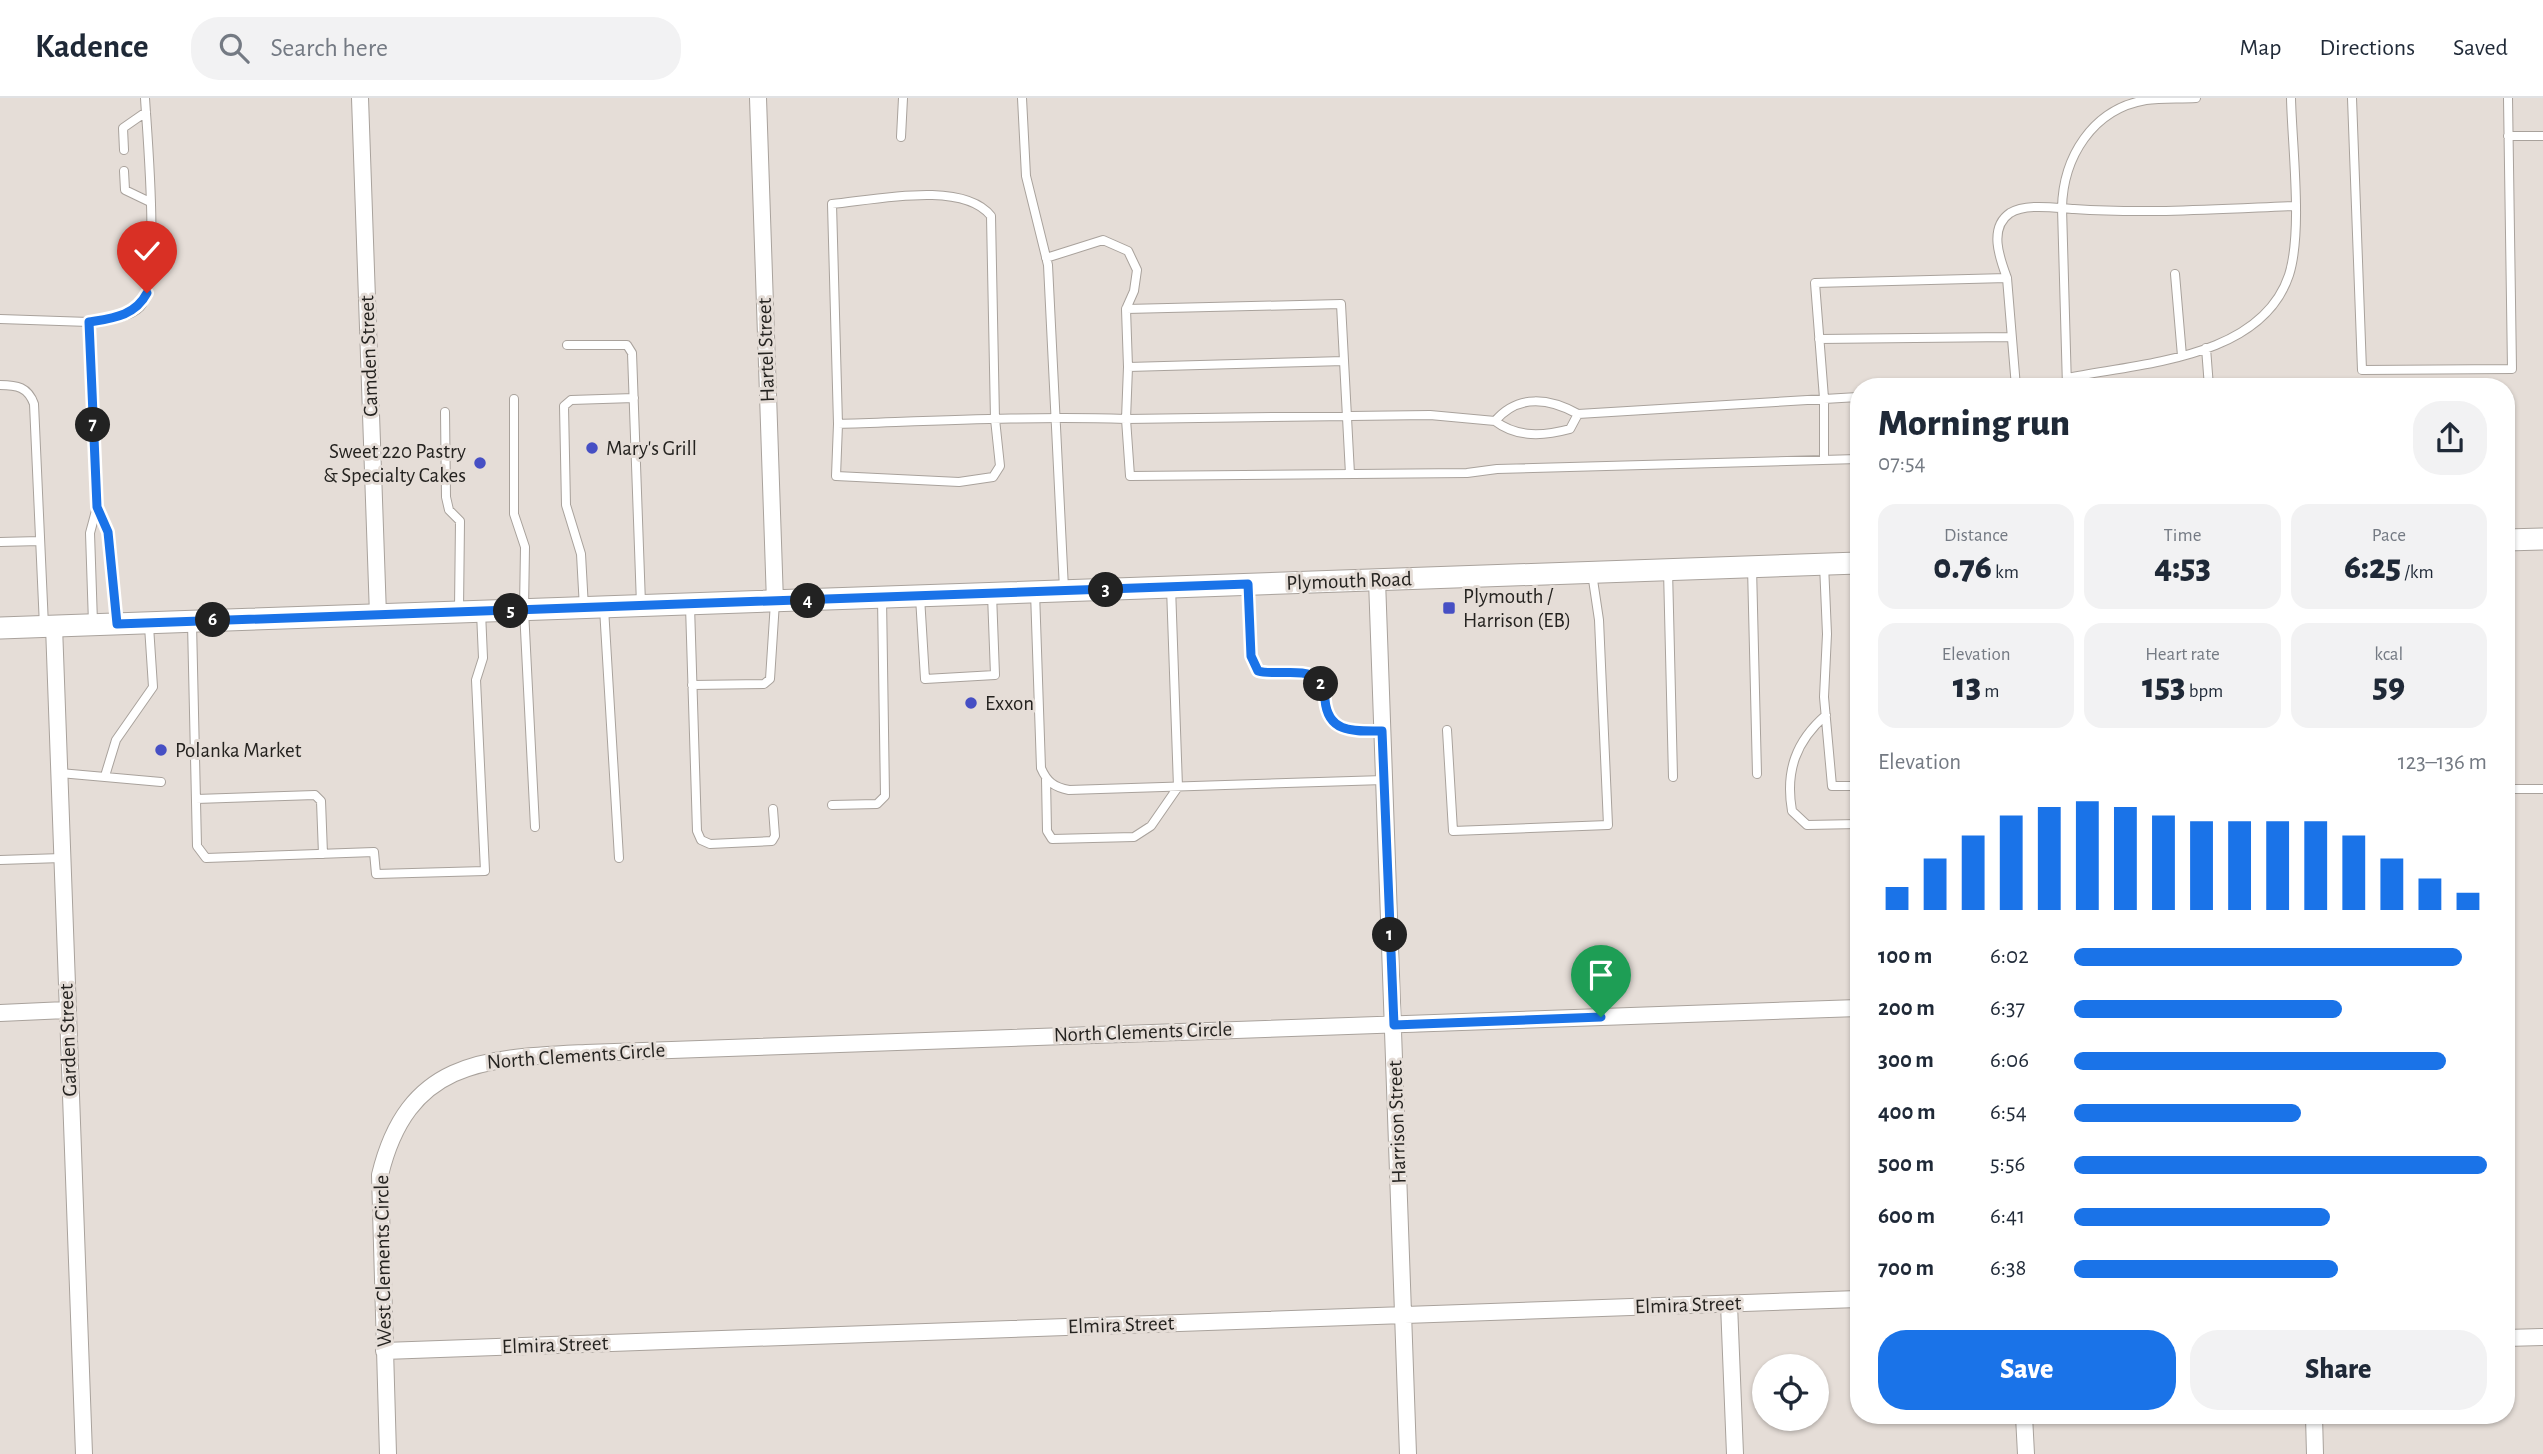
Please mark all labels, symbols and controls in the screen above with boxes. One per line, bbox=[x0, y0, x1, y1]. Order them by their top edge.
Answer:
search box bbox=[191, 17, 681, 80]
icon: search bbox=[215, 29, 253, 67]
text: Kadence bbox=[35, 31, 149, 64]
text: Search here bbox=[271, 35, 388, 61]
text: Map bbox=[2239, 36, 2281, 60]
text: Directions bbox=[2319, 36, 2415, 60]
text: Saved bbox=[2453, 36, 2508, 60]
pin bbox=[117, 221, 177, 293]
icon: check bbox=[128, 232, 166, 270]
street label: Camden Street bbox=[356, 295, 382, 417]
street label: Hartel Street bbox=[754, 297, 778, 403]
button: share bbox=[2413, 401, 2487, 475]
text: Morning run bbox=[1878, 405, 2070, 443]
pin: 7 bbox=[76, 408, 110, 442]
text: 7 bbox=[88, 415, 97, 434]
place label: Mary's Grill bbox=[606, 438, 697, 459]
marker: Mary's Grill bbox=[584, 440, 600, 456]
place label: Sweet 220 Pastry & Specialty Cakes bbox=[323, 441, 466, 486]
text: 07:54 bbox=[1878, 452, 1926, 475]
marker: Sweet 220 Pastry & Specialty Cakes bbox=[472, 455, 488, 471]
text: Distance bbox=[1944, 526, 2008, 545]
text: Time bbox=[2164, 526, 2201, 545]
text: Pace bbox=[2372, 526, 2406, 545]
text: 0.76 bbox=[1933, 550, 1992, 585]
text: 4:53 bbox=[2154, 550, 2211, 585]
text: 6:25 bbox=[2344, 550, 2401, 585]
text: km bbox=[1992, 563, 2019, 582]
text: /km bbox=[2401, 563, 2434, 582]
street label: Plymouth Road bbox=[1286, 568, 1412, 594]
pin: 3 bbox=[1088, 573, 1124, 608]
text: 3 bbox=[1101, 580, 1110, 599]
pin: 4 bbox=[790, 584, 826, 618]
place label: Plymouth / Harrison (EB) bbox=[1463, 586, 1571, 631]
text: 4 bbox=[803, 591, 812, 610]
pin: 5 bbox=[494, 594, 528, 628]
marker: Plymouth / Harrison (EB) bbox=[1441, 600, 1457, 616]
text: 5 bbox=[506, 601, 515, 620]
pin: 6 bbox=[196, 602, 230, 638]
text: 6 bbox=[208, 610, 217, 629]
text: Elevation bbox=[1942, 645, 2011, 664]
text: Heart rate bbox=[2145, 645, 2220, 664]
text: kcal bbox=[2374, 645, 2403, 664]
pin: 2 bbox=[1304, 666, 1338, 702]
text: 13 bbox=[1953, 669, 1981, 704]
text: 153 bbox=[2142, 669, 2186, 704]
text: 59 bbox=[2373, 669, 2405, 704]
text: 2 bbox=[1316, 674, 1325, 693]
text: m bbox=[1981, 682, 1999, 701]
text: bpm bbox=[2186, 682, 2223, 701]
place label: Exxon bbox=[985, 693, 1034, 714]
marker: Exxon bbox=[963, 695, 979, 711]
place label: Polanka Market bbox=[175, 740, 302, 761]
marker: Polanka Market bbox=[153, 742, 169, 758]
text: Elevation bbox=[1878, 751, 1961, 774]
text: 123–136 m bbox=[2398, 751, 2487, 774]
pin: 1 bbox=[1372, 918, 1408, 952]
text: 1 bbox=[1386, 925, 1393, 944]
pin bbox=[1571, 945, 1631, 1017]
text: 100 m bbox=[1878, 945, 1932, 968]
text: 6:02 bbox=[1990, 945, 2029, 968]
icon: arrive bbox=[1582, 956, 1620, 994]
street label: Garden Street bbox=[56, 983, 80, 1097]
text: 200 m bbox=[1878, 997, 1935, 1020]
text: 6:37 bbox=[1990, 997, 2025, 1020]
street label: North Clements Circle bbox=[1053, 1018, 1233, 1046]
street label: North Clements Circle bbox=[486, 1039, 666, 1073]
text: 300 m bbox=[1878, 1049, 1934, 1072]
text: 6:06 bbox=[1990, 1049, 2029, 1072]
street label: Harrison Street bbox=[1384, 1060, 1410, 1184]
text: 400 m bbox=[1878, 1101, 1936, 1124]
text: 6:54 bbox=[1990, 1101, 2027, 1124]
text: 500 m bbox=[1878, 1153, 1934, 1176]
text: 5:56 bbox=[1990, 1153, 2025, 1176]
street label: West Clements Circle bbox=[371, 1175, 395, 1347]
text: 600 m bbox=[1878, 1205, 1935, 1228]
text: 6:41 bbox=[1990, 1205, 2025, 1228]
text: 700 m bbox=[1878, 1257, 1934, 1280]
text: 6:38 bbox=[1990, 1257, 2026, 1280]
street label: Elmira Street bbox=[1634, 1293, 1742, 1317]
street label: Elmira Street bbox=[1067, 1313, 1175, 1337]
button: Save bbox=[1878, 1330, 2176, 1410]
button: Share bbox=[2190, 1330, 2487, 1410]
street label: Elmira Street bbox=[501, 1333, 609, 1357]
map controls bbox=[1752, 1354, 1829, 1431]
button: locate bbox=[1752, 1354, 1829, 1431]

